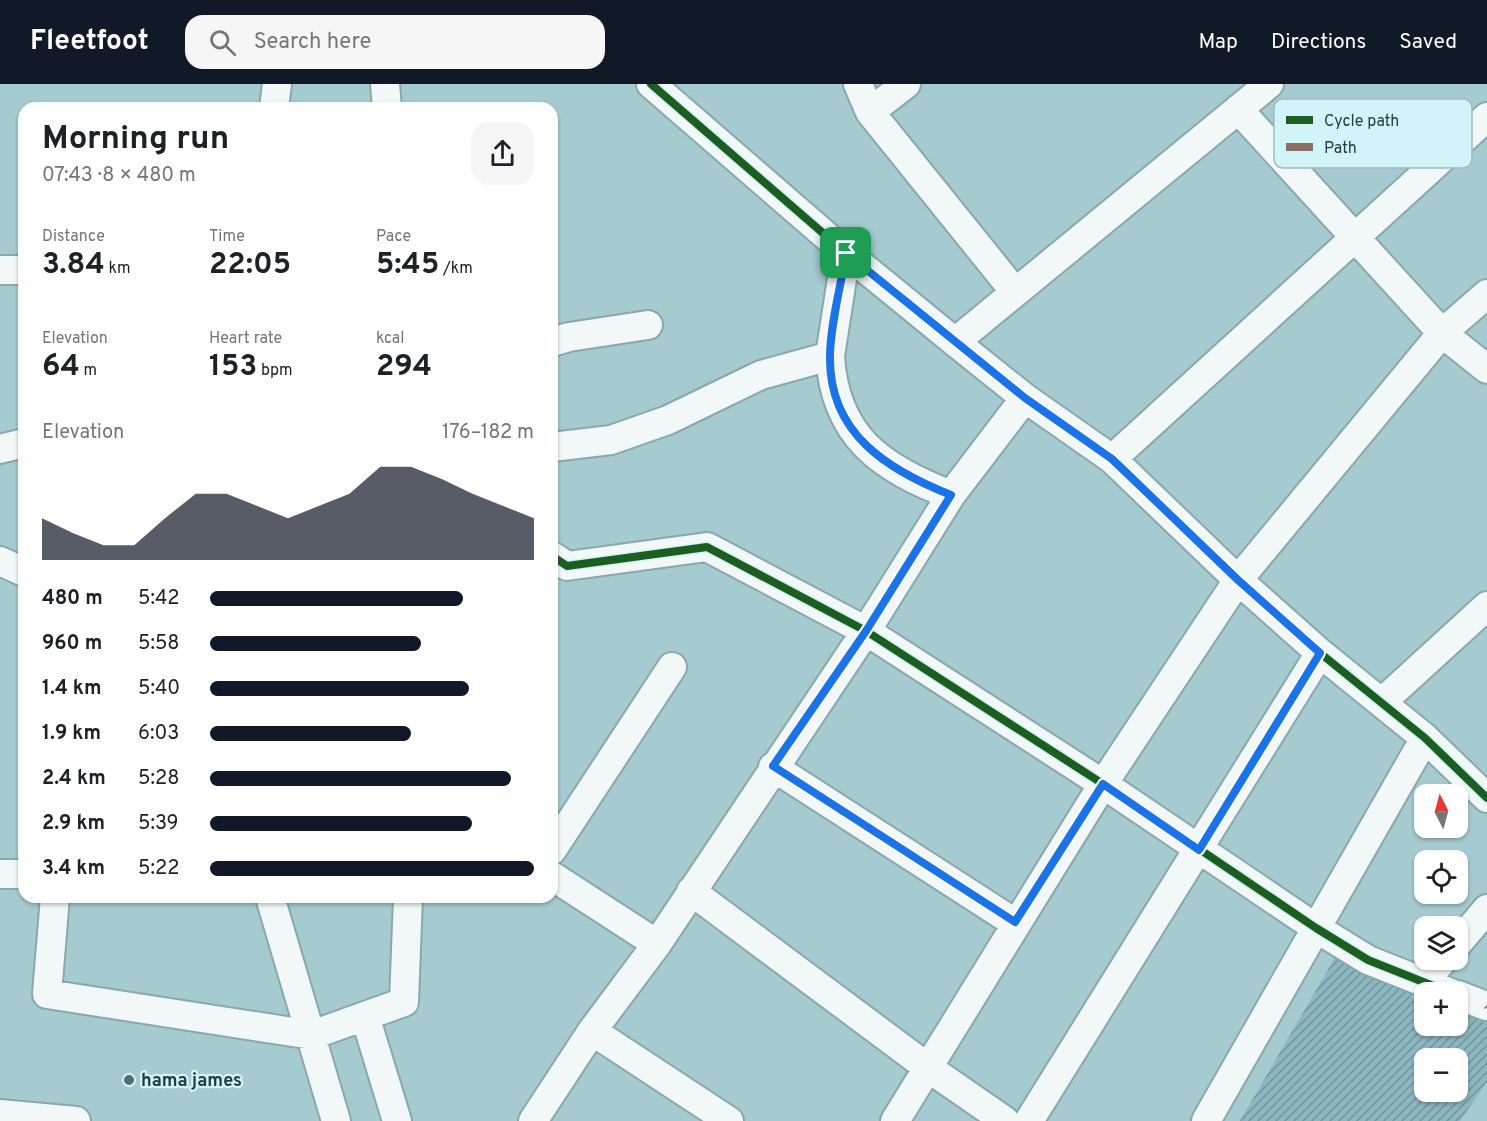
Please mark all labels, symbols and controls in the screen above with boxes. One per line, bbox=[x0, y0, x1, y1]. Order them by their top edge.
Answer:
search box bbox=[185, 15, 605, 69]
text: Fleetfoot bbox=[30, 24, 149, 60]
icon: search bbox=[206, 26, 239, 59]
text: Search here bbox=[254, 29, 371, 56]
text: Map bbox=[1198, 29, 1238, 56]
text: Directions bbox=[1271, 29, 1366, 56]
text: Saved bbox=[1399, 29, 1457, 56]
legend bbox=[1274, 99, 1472, 168]
text: Cycle path bbox=[1324, 112, 1399, 132]
text: Morning run bbox=[42, 119, 229, 161]
button: share bbox=[471, 122, 534, 185]
text: Path bbox=[1324, 139, 1357, 159]
text: 07:43 · 8 × 480 m bbox=[42, 163, 196, 189]
text: Distance bbox=[42, 227, 105, 247]
text: Time bbox=[209, 227, 245, 247]
text: Pace bbox=[376, 227, 411, 247]
pin bbox=[820, 227, 871, 278]
icon: arrive bbox=[829, 236, 862, 269]
text: 3.84 bbox=[42, 247, 105, 284]
text: 22:05 bbox=[209, 247, 291, 284]
text: 5:45 bbox=[376, 247, 439, 284]
text: km bbox=[105, 259, 131, 279]
text: /km bbox=[439, 259, 473, 279]
text: Elevation bbox=[42, 329, 108, 349]
text: Heart rate bbox=[209, 329, 282, 349]
text: kcal bbox=[376, 329, 404, 349]
text: 64 bbox=[42, 349, 80, 386]
text: 153 bbox=[209, 349, 257, 386]
text: 294 bbox=[376, 349, 432, 386]
text: m bbox=[80, 361, 97, 381]
text: bpm bbox=[257, 361, 293, 381]
text: Elevation bbox=[42, 420, 124, 446]
text: 176–182 m bbox=[442, 420, 534, 446]
text: 480 m bbox=[42, 586, 103, 612]
text: 5:42 bbox=[138, 586, 180, 612]
text: 960 m bbox=[42, 631, 102, 657]
text: 5:58 bbox=[138, 631, 180, 657]
text: 1.4 km bbox=[42, 676, 102, 702]
text: 5:40 bbox=[138, 676, 180, 702]
text: 1.9 km bbox=[42, 721, 101, 747]
text: 6:03 bbox=[138, 721, 179, 747]
text: 2.4 km bbox=[42, 766, 106, 792]
text: 5:28 bbox=[138, 766, 179, 792]
north arrow bbox=[1414, 784, 1468, 838]
map controls bbox=[1414, 784, 1468, 1102]
text: 2.9 km bbox=[42, 811, 105, 837]
text: 5:39 bbox=[138, 811, 179, 837]
button: locate bbox=[1414, 850, 1468, 904]
text: 3.4 km bbox=[42, 856, 105, 882]
text: 5:22 bbox=[138, 856, 179, 882]
button: layers bbox=[1414, 916, 1468, 970]
button: + bbox=[1414, 982, 1468, 1036]
button: − bbox=[1414, 1048, 1468, 1102]
place label: hama james bbox=[141, 1070, 242, 1093]
marker: hama james bbox=[122, 1073, 136, 1087]

